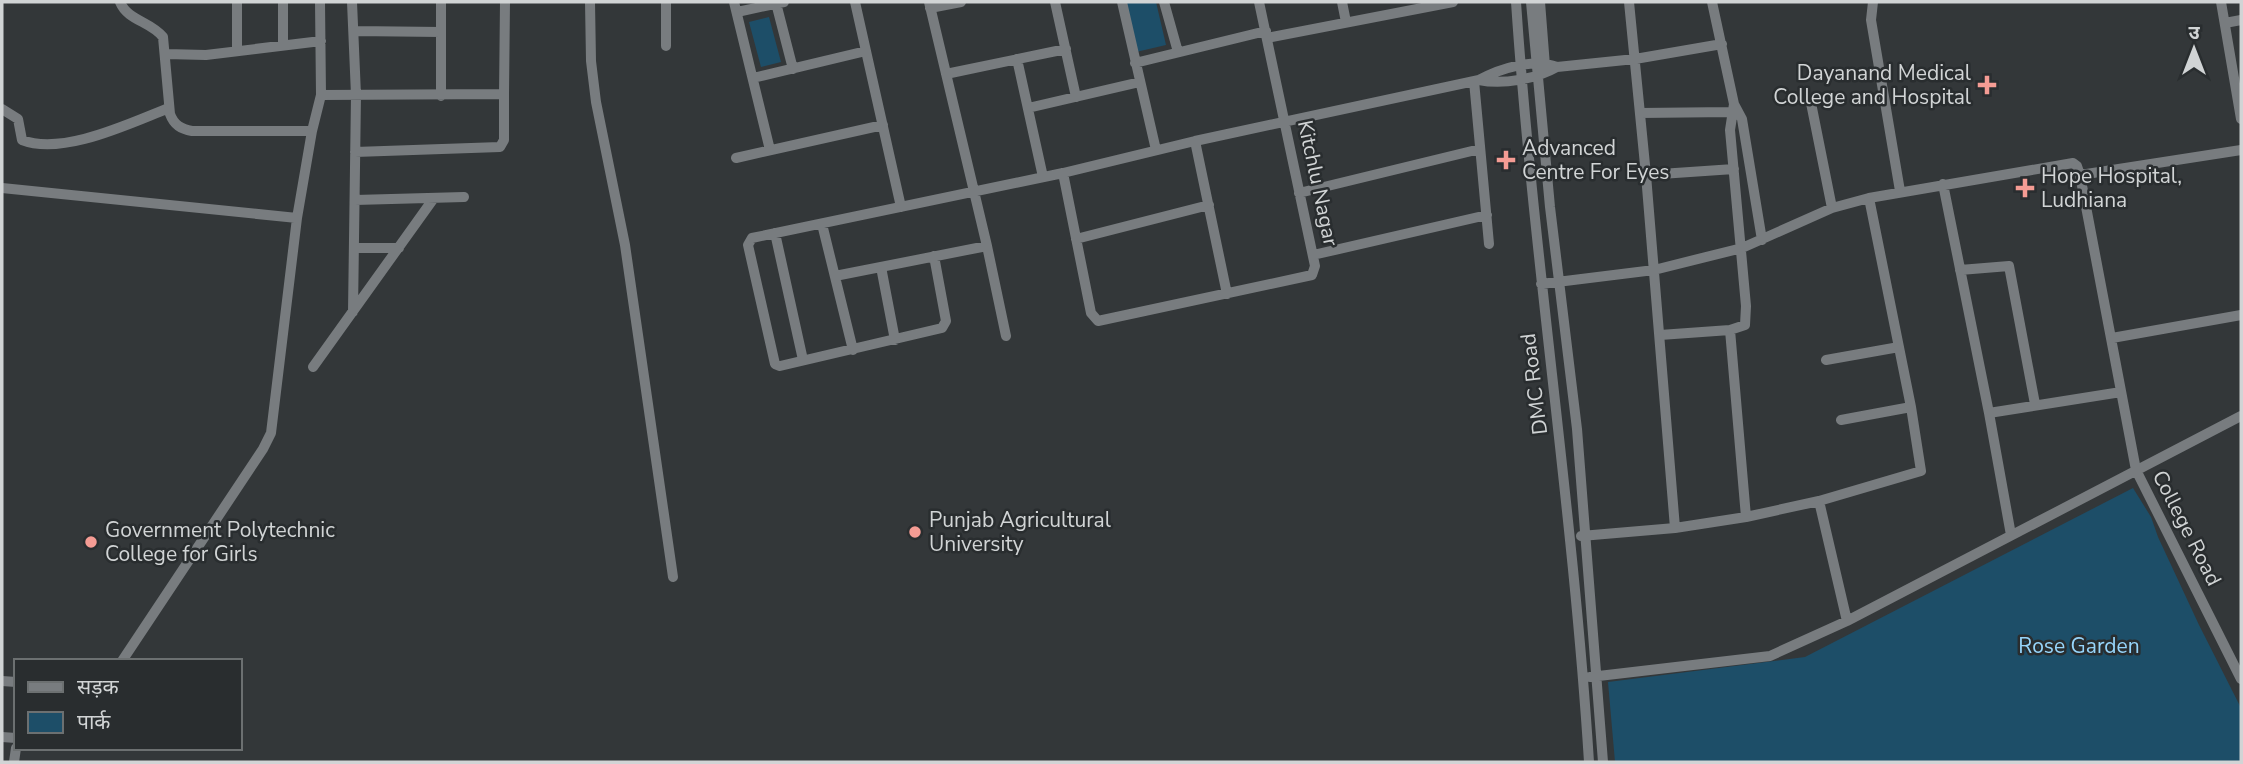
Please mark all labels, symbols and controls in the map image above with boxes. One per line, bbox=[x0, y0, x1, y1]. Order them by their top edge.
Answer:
north arrow bbox=[2159, 14, 2229, 84]
text: उ bbox=[2188, 20, 2200, 46]
place label: Dayanand Medical College and Hospital bbox=[1773, 59, 1972, 111]
marker: Dayanand Medical College and Hospital bbox=[1977, 75, 1997, 95]
street label: Kitchlu Nagar bbox=[1291, 118, 1345, 249]
place label: Advanced Centre For Eyes bbox=[1522, 134, 1669, 186]
marker: Advanced Centre For Eyes bbox=[1496, 150, 1516, 170]
place label: Hope Hospital, Ludhiana bbox=[2041, 162, 2182, 214]
marker: Hope Hospital, Ludhiana bbox=[2015, 178, 2035, 198]
street label: DMC Road bbox=[1514, 332, 1554, 436]
street label: College Road bbox=[2146, 465, 2228, 591]
place label: Punjab Agricultural University bbox=[929, 506, 1112, 558]
place label: Government Polytechnic College for Girls bbox=[105, 516, 335, 568]
marker: Punjab Agricultural University bbox=[907, 524, 923, 540]
marker: Government Polytechnic College for Girls bbox=[83, 534, 99, 550]
park label: Rose Garden bbox=[2018, 632, 2140, 660]
legend bbox=[14, 659, 242, 750]
text: सड़क bbox=[77, 673, 119, 701]
text: पार्क bbox=[77, 708, 111, 736]

